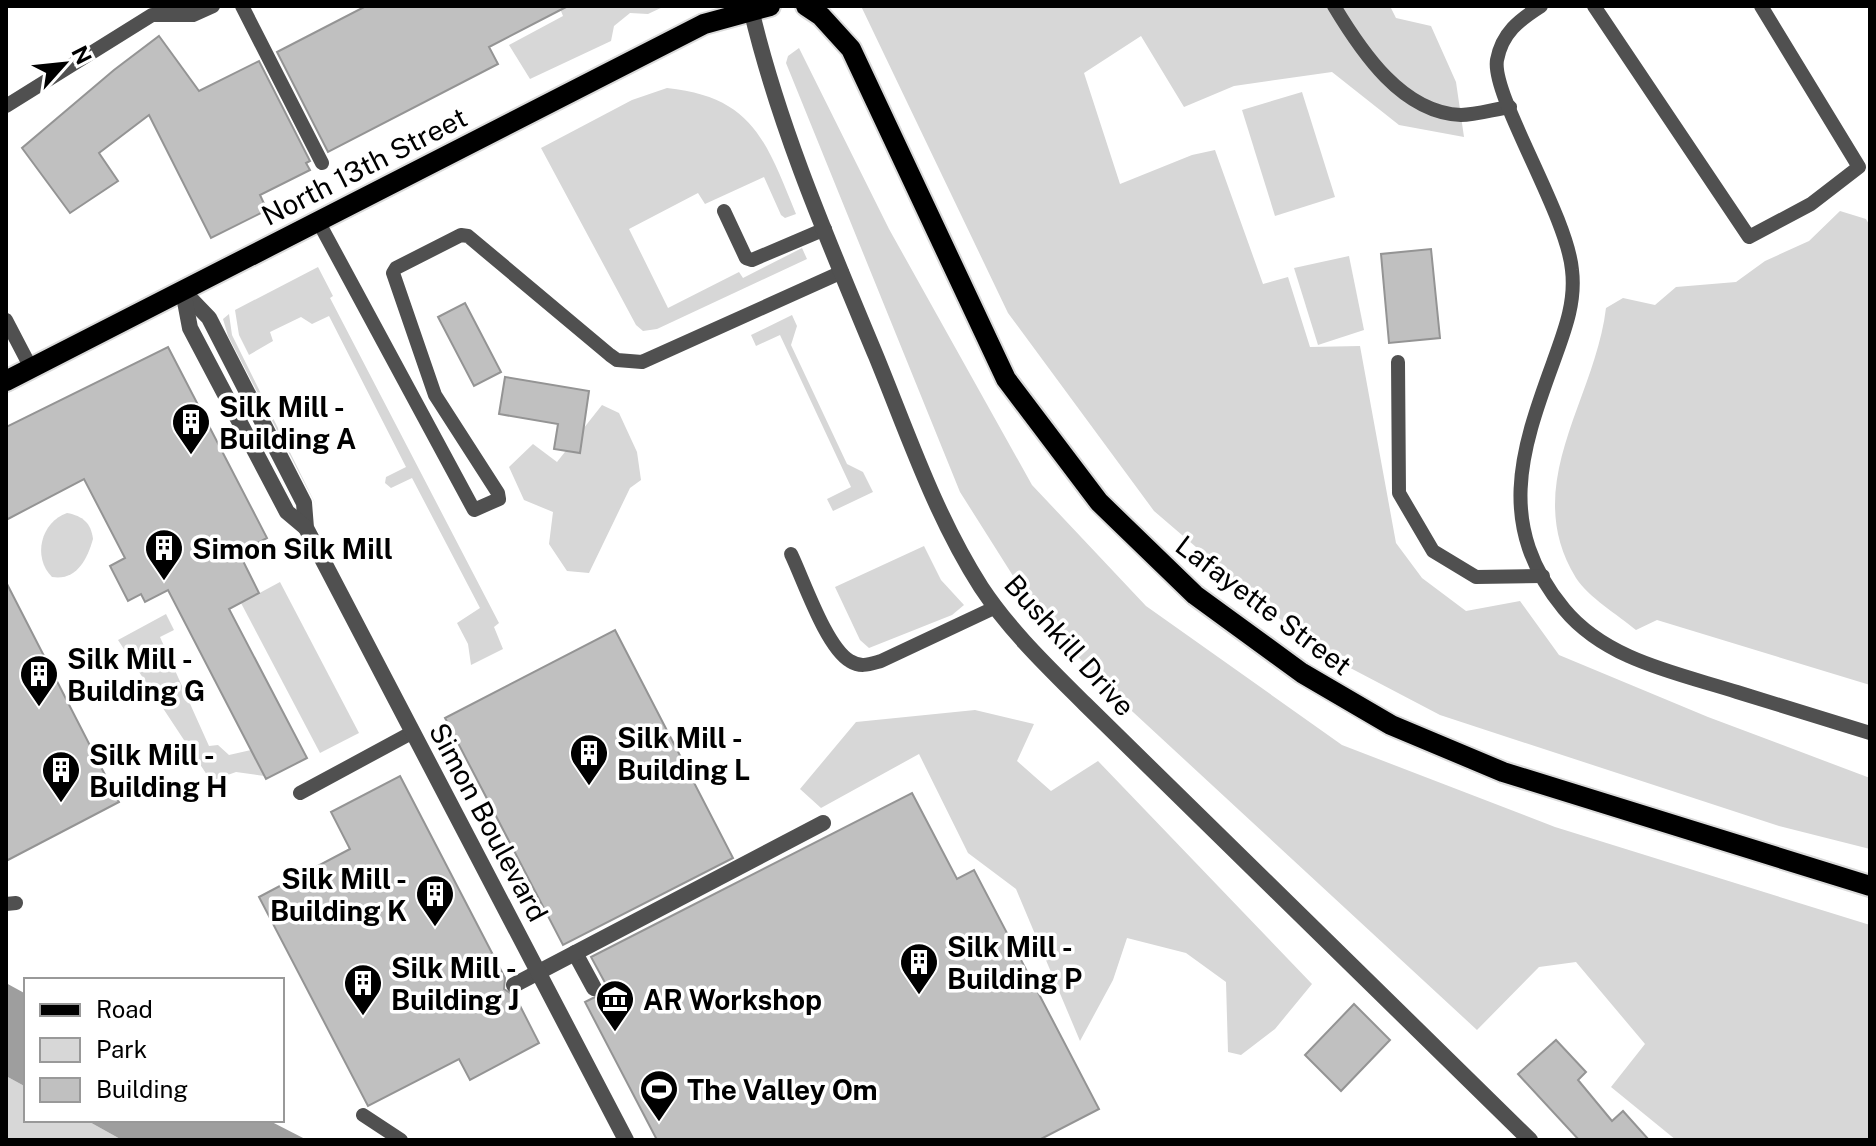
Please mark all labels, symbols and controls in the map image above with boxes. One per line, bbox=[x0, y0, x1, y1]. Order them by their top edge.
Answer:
north arrow bbox=[24, 24, 104, 104]
text: N bbox=[66, 41, 97, 68]
street label: North 13th Street bbox=[256, 100, 472, 232]
place label: Silk Mill - Building A bbox=[219, 390, 356, 455]
building icon: Silk Mill - Building A bbox=[170, 401, 212, 456]
building icon: Simon Silk Mill bbox=[143, 527, 185, 582]
street label: Lafayette Street bbox=[1170, 528, 1358, 682]
place label: Simon Silk Mill bbox=[192, 532, 393, 565]
street label: Bushkill Drive bbox=[998, 568, 1142, 722]
place label: Silk Mill - Building G bbox=[67, 642, 205, 707]
building icon: Silk Mill - Building G bbox=[18, 653, 60, 708]
street label: Simon Boulevard bbox=[423, 717, 555, 927]
place label: Silk Mill - Building L bbox=[617, 721, 750, 786]
building icon: Silk Mill - Building L bbox=[568, 732, 610, 787]
place label: Silk Mill - Building H bbox=[89, 738, 228, 803]
building icon: Silk Mill - Building H bbox=[40, 749, 82, 804]
place label: Silk Mill - Building K bbox=[270, 862, 407, 927]
building icon: Silk Mill - Building K bbox=[414, 873, 456, 928]
place label: Silk Mill - Building P bbox=[947, 930, 1082, 995]
building icon: Silk Mill - Building P bbox=[898, 941, 940, 996]
place label: Silk Mill - Building J bbox=[391, 951, 519, 1016]
building icon: Silk Mill - Building J bbox=[342, 962, 384, 1017]
legend bbox=[24, 978, 284, 1122]
museum icon: AR Workshop bbox=[594, 978, 636, 1033]
place label: AR Workshop bbox=[643, 983, 822, 1016]
text: Road bbox=[96, 995, 153, 1023]
text: Park bbox=[96, 1035, 147, 1063]
sports icon: The Valley Om bbox=[638, 1068, 680, 1123]
place label: The Valley Om bbox=[687, 1073, 878, 1106]
text: Building bbox=[96, 1075, 188, 1103]

